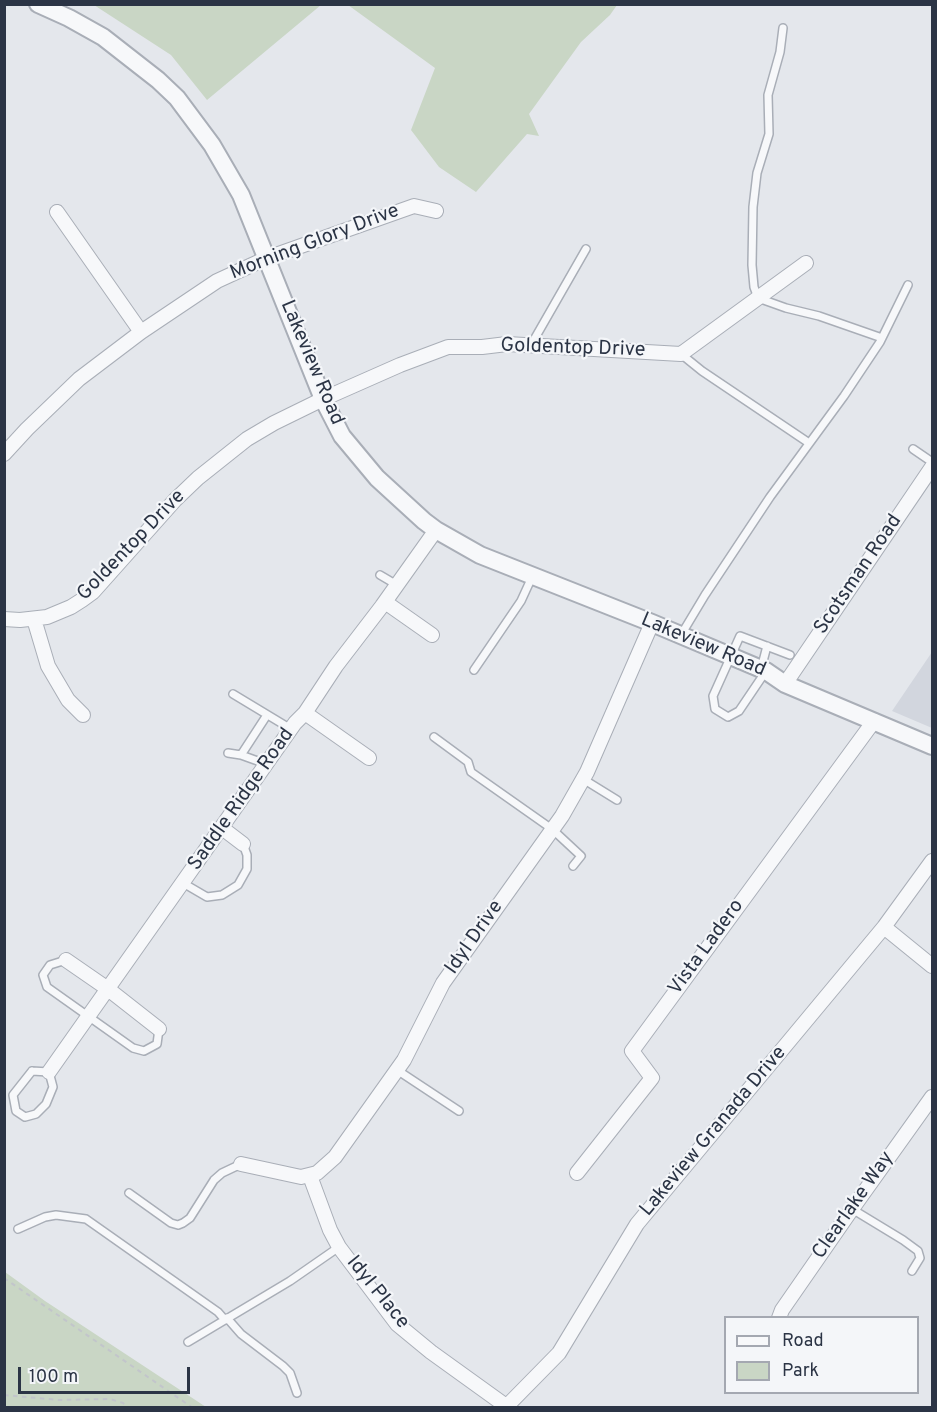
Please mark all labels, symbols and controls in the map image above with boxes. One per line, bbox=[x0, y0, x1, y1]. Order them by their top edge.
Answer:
street label: Morning Glory Drive bbox=[227, 200, 403, 286]
street label: Lakeview Road bbox=[274, 297, 348, 429]
street label: Goldentop Drive bbox=[500, 334, 646, 364]
street label: Goldentop Drive bbox=[73, 485, 191, 607]
street label: Scotsman Road bbox=[810, 510, 908, 640]
street label: Lakeview Road bbox=[637, 609, 769, 683]
street label: Saddle Ridge Road bbox=[184, 724, 300, 876]
street label: Vista Ladero bbox=[664, 895, 750, 1001]
street label: Idyl Drive bbox=[441, 896, 509, 980]
street label: Lakeview Granada Drive bbox=[636, 1042, 792, 1222]
street label: Clearlake Way bbox=[808, 1148, 900, 1264]
street label: Idyl Place bbox=[340, 1252, 414, 1334]
legend bbox=[724, 1316, 919, 1394]
text: Road bbox=[782, 1330, 824, 1353]
scale bar bbox=[21, 1355, 194, 1393]
text: Park bbox=[782, 1360, 819, 1383]
text: 100 m bbox=[29, 1366, 78, 1389]

